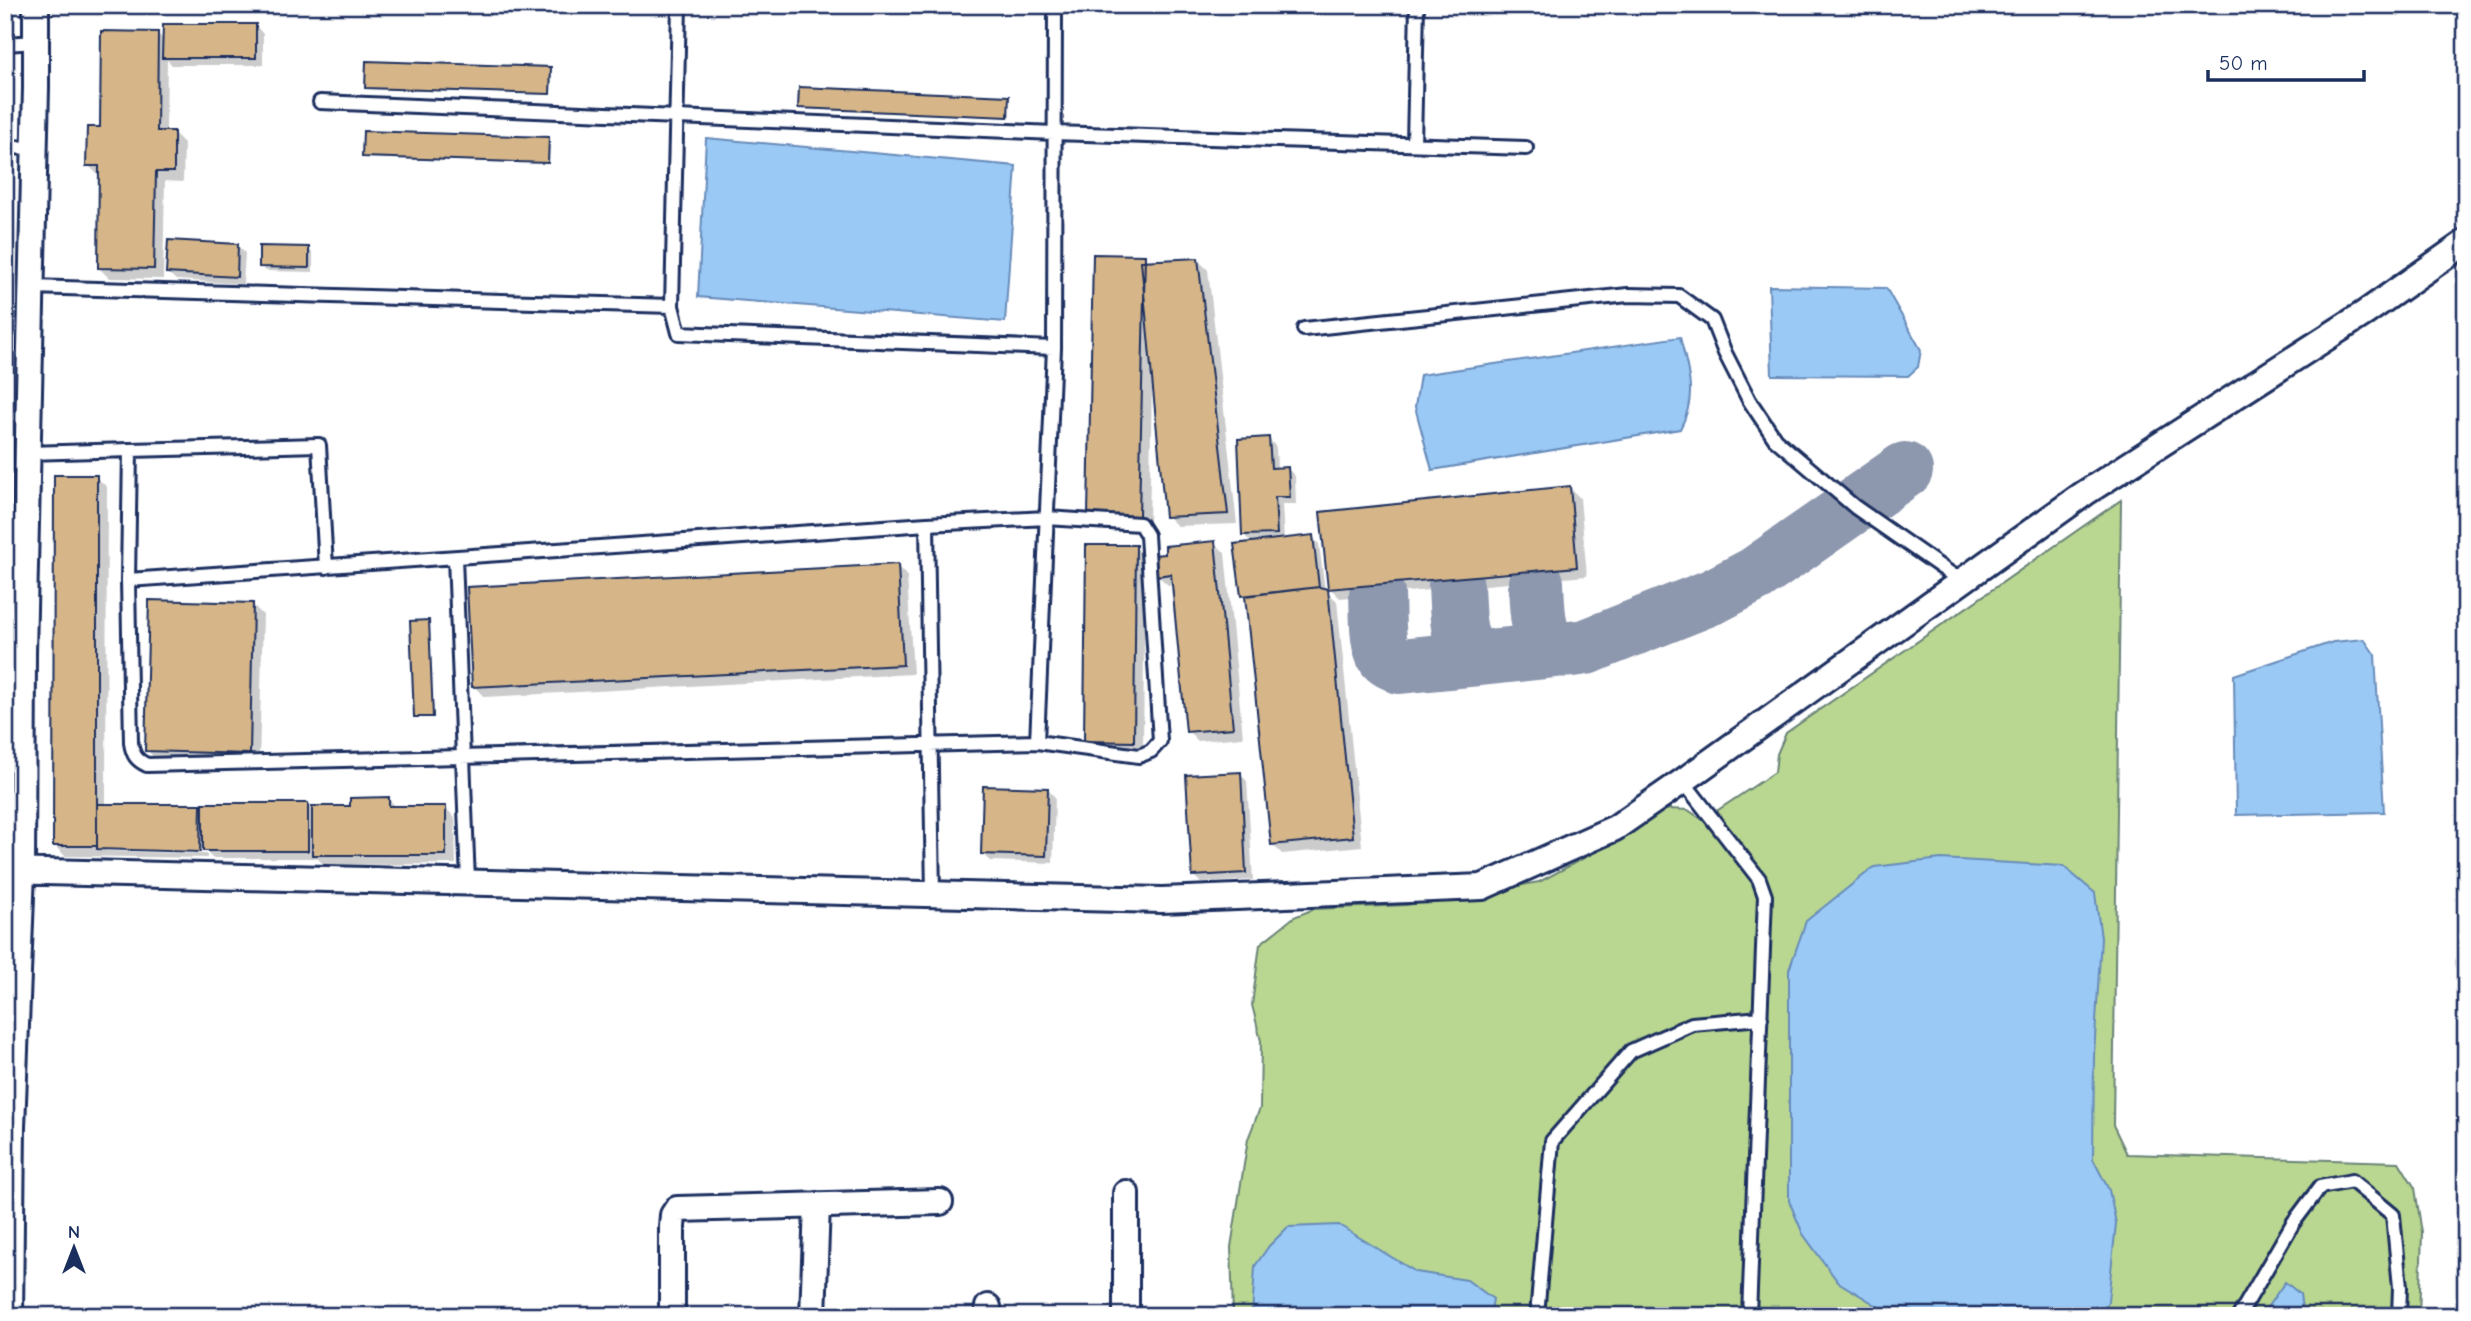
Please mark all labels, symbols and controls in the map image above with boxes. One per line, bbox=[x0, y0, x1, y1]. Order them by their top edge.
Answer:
scale bar bbox=[2208, 38, 2364, 82]
text: 50 m bbox=[2219, 51, 2268, 75]
north arrow bbox=[38, 1212, 108, 1282]
text: N bbox=[68, 1221, 80, 1243]

